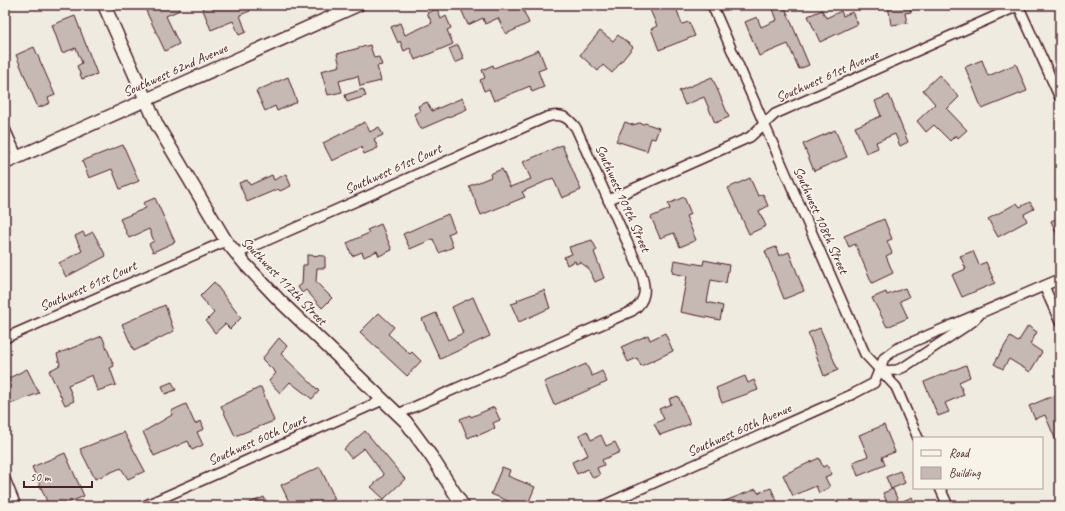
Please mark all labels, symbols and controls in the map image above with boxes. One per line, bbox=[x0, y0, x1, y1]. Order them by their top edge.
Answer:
street label: Southwest 62nd Avenue bbox=[120, 39, 231, 101]
street label: Southwest 61st Avenue bbox=[773, 45, 882, 106]
street label: Southwest 61st Court bbox=[342, 139, 445, 198]
street label: Southwest 109th Street bbox=[592, 142, 655, 256]
street label: Southwest 108th Street bbox=[790, 164, 853, 278]
street label: Southwest 112th Street bbox=[238, 233, 331, 330]
street label: Southwest 61st Court bbox=[37, 256, 140, 315]
street label: Southwest 60th Avenue bbox=[685, 399, 795, 460]
street label: Southwest 60th Court bbox=[205, 410, 310, 469]
legend bbox=[913, 437, 1043, 489]
text: Road bbox=[949, 445, 971, 461]
scale bar bbox=[24, 463, 92, 489]
text: Building bbox=[949, 465, 981, 481]
text: 50 m bbox=[30, 469, 52, 485]

